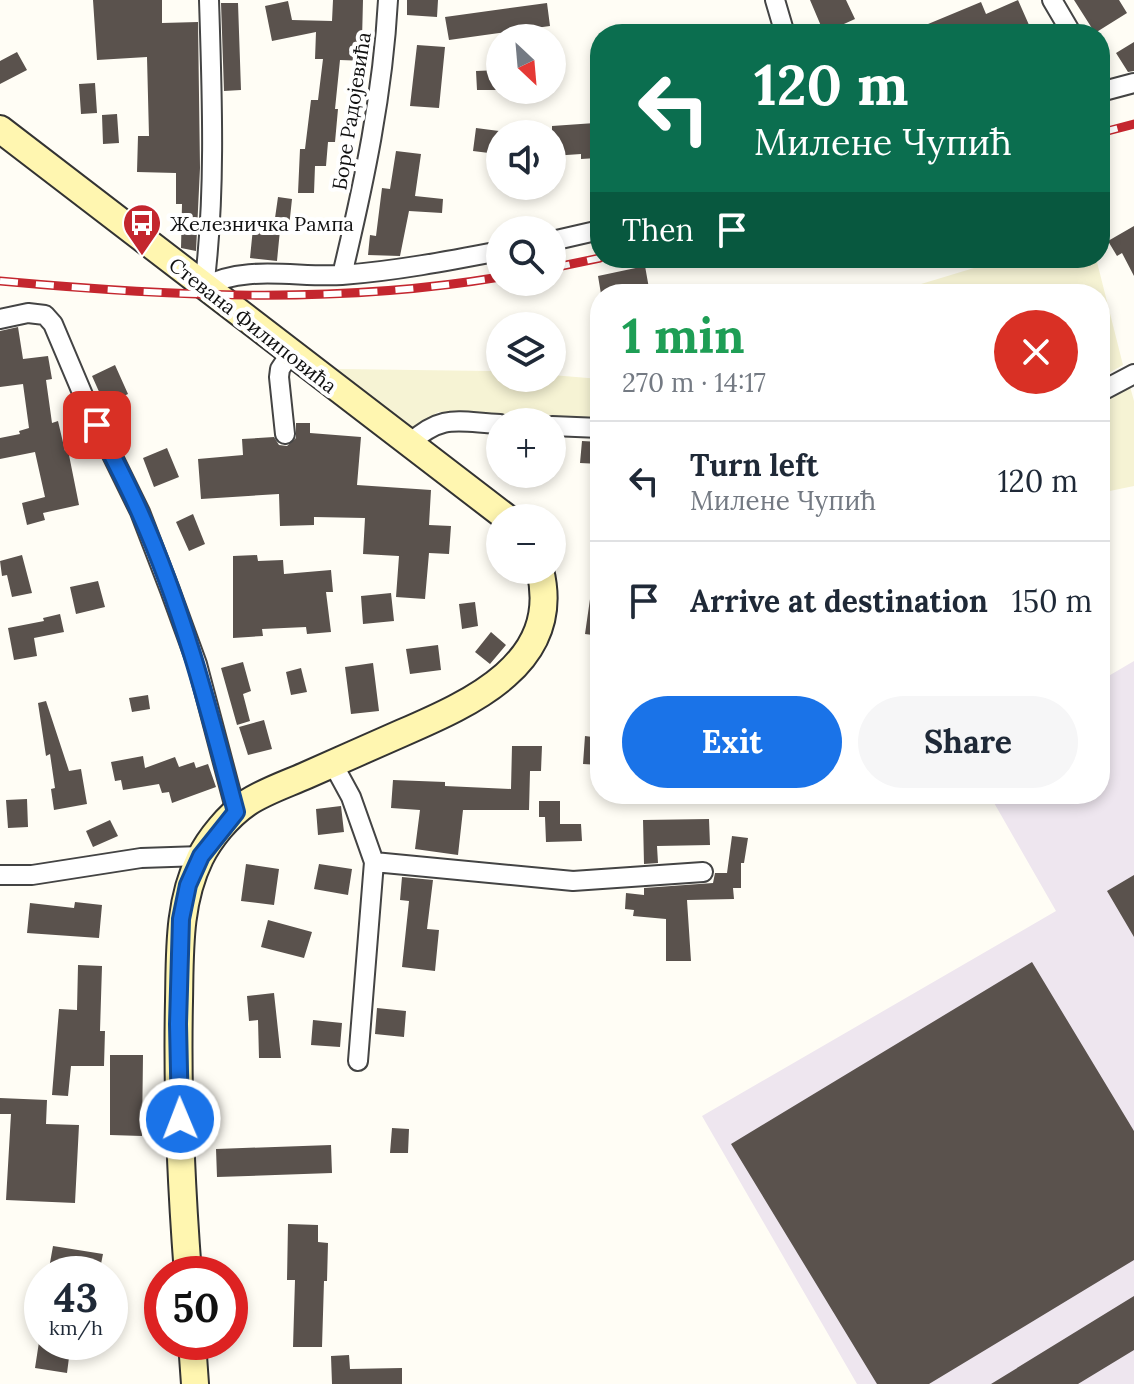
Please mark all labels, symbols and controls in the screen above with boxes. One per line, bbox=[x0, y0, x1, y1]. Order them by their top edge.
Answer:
north arrow bbox=[486, 24, 566, 104]
map controls bbox=[486, 24, 566, 584]
street label: Боре Радојевића bbox=[326, 30, 376, 192]
text: 120 m bbox=[754, 49, 908, 120]
icon: left bbox=[622, 56, 726, 160]
text: Милене Чупић bbox=[754, 119, 1012, 165]
button: sound bbox=[486, 120, 566, 200]
bus stop icon: Железничка Рампа bbox=[121, 202, 163, 257]
icon: arrive bbox=[710, 208, 754, 252]
place label: Железничка Рампа bbox=[170, 211, 354, 236]
text: Then bbox=[622, 211, 694, 249]
button: search bbox=[486, 216, 566, 296]
street label: Стевана Филиповића bbox=[164, 252, 342, 398]
text: 1 min bbox=[622, 305, 745, 366]
button: close bbox=[994, 310, 1078, 394]
button: layers bbox=[486, 312, 566, 392]
text: 270 m · 14:17 bbox=[622, 366, 766, 399]
pin bbox=[63, 391, 131, 459]
icon: arrive bbox=[75, 403, 119, 447]
button: + bbox=[486, 408, 566, 488]
text: Turn left bbox=[690, 446, 818, 484]
icon: left bbox=[622, 459, 666, 503]
text: 120 m bbox=[998, 462, 1078, 500]
text: Милене Чупић bbox=[690, 484, 876, 517]
button: − bbox=[486, 504, 566, 584]
icon: arrive bbox=[622, 579, 666, 623]
text: Arrive at destination bbox=[690, 582, 988, 620]
text: 150 m bbox=[1012, 582, 1092, 620]
button: Exit bbox=[622, 696, 842, 788]
button: Share bbox=[858, 696, 1078, 788]
position arrow bbox=[138, 1077, 222, 1161]
speed limit sign: 50 bbox=[144, 1256, 248, 1360]
text: 43 bbox=[54, 1272, 98, 1323]
text: km/h bbox=[49, 1315, 103, 1340]

